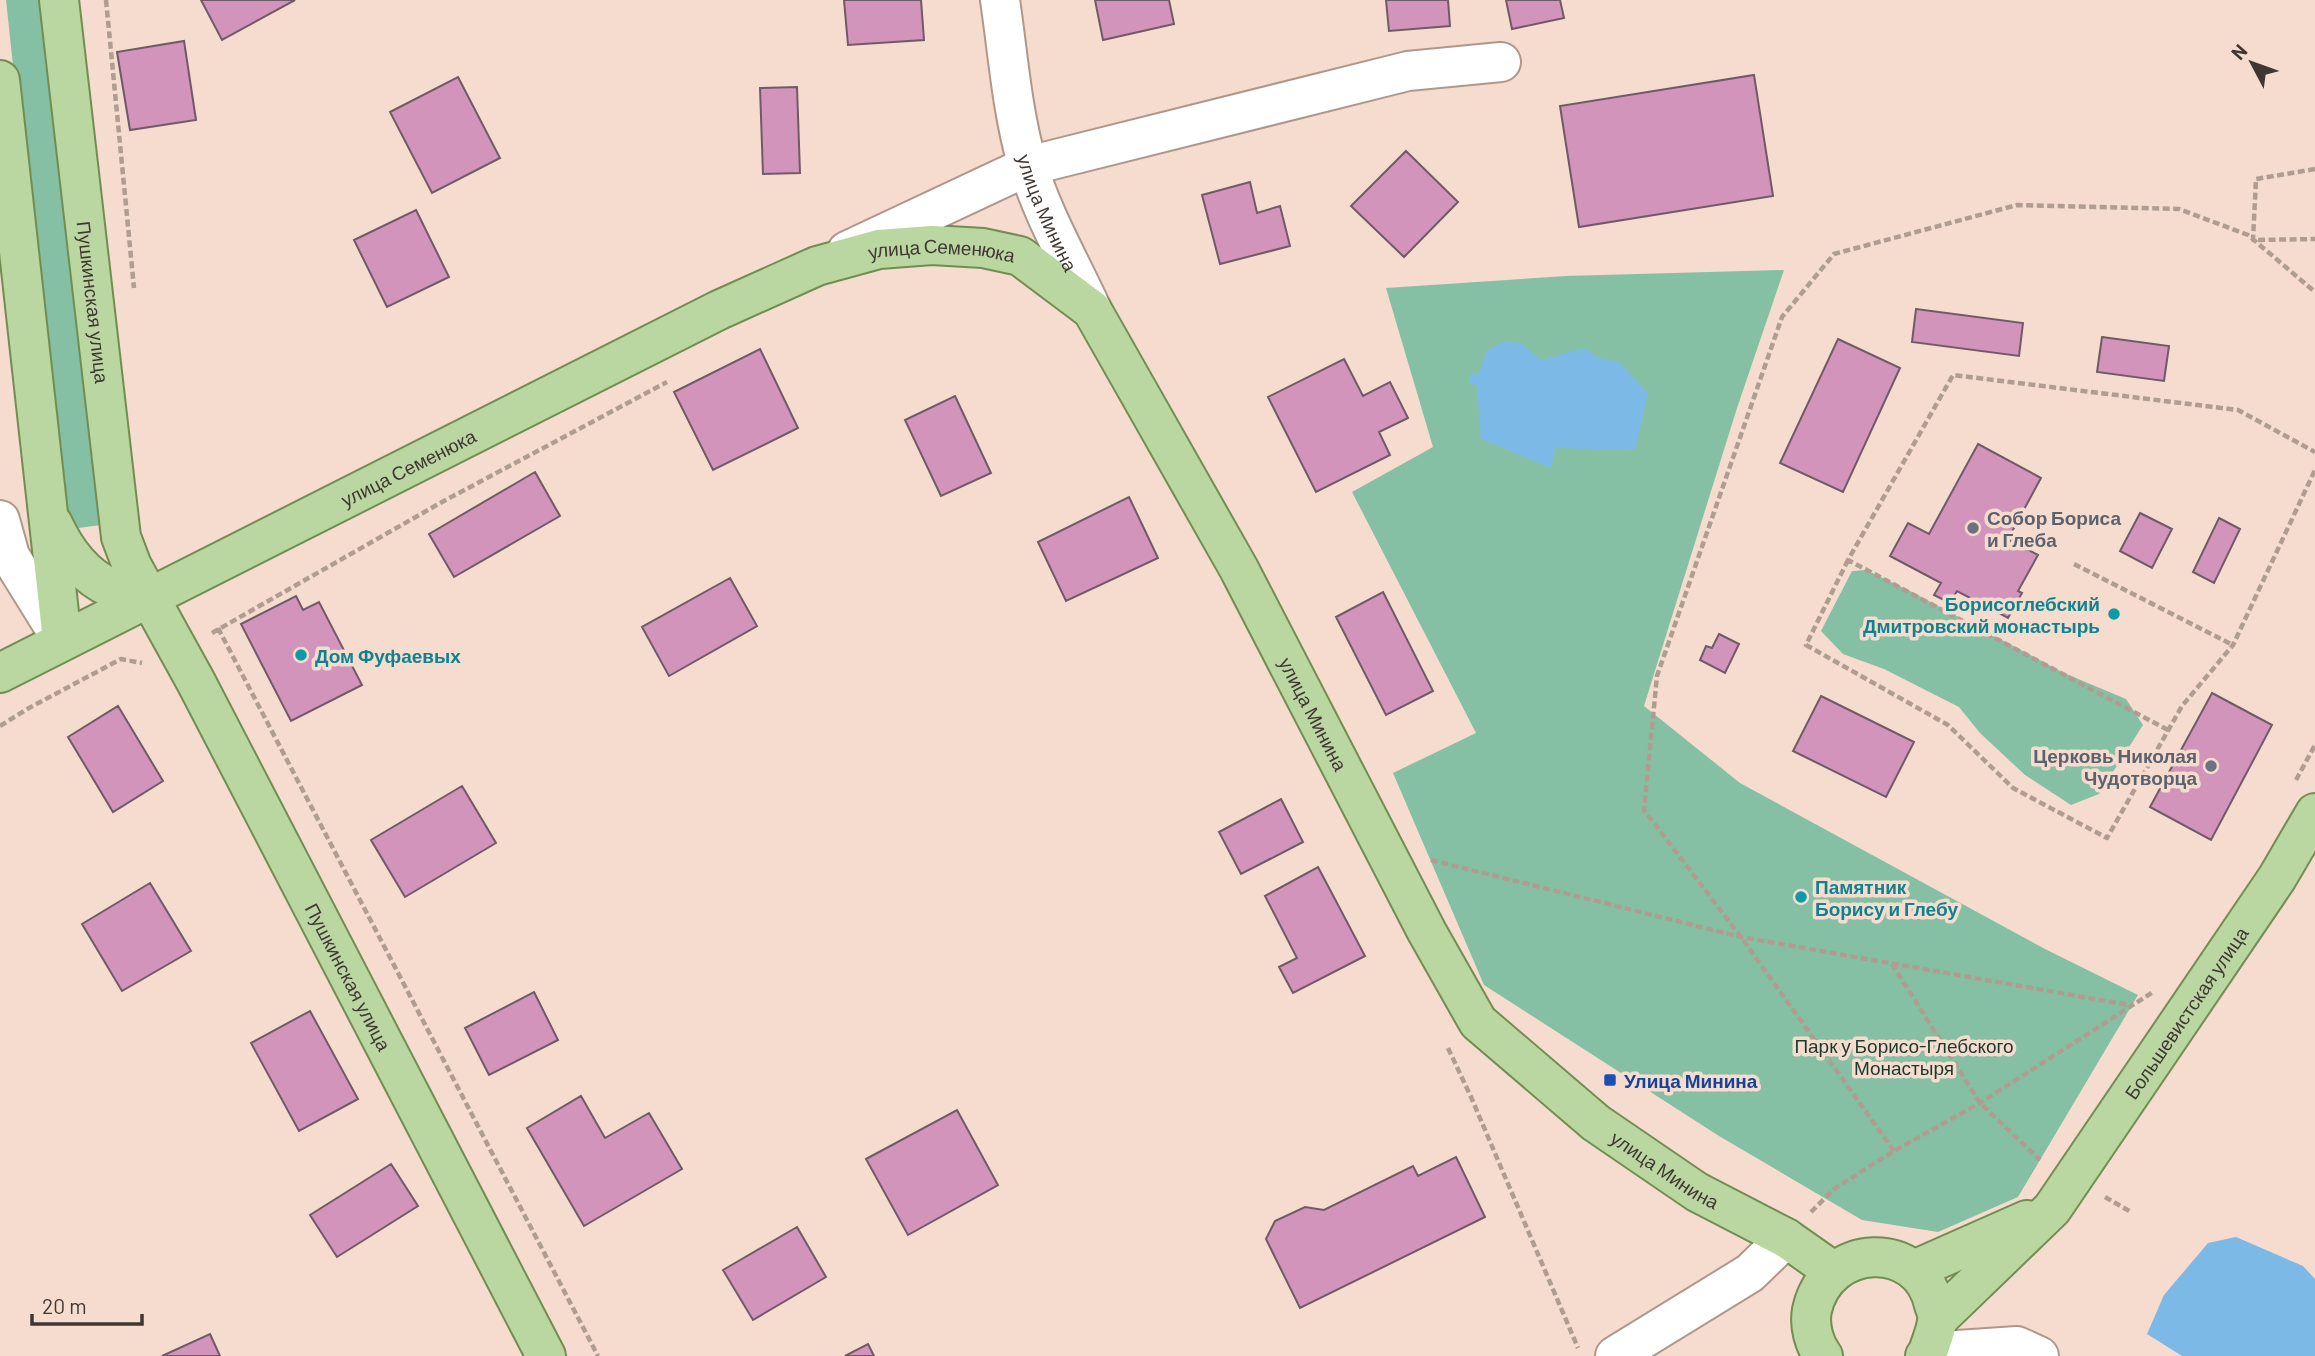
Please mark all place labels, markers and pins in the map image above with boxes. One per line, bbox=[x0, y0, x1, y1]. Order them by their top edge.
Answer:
place label: Собор Бориса и Глеба bbox=[1987, 506, 2121, 551]
marker: Собор Бориса и Глеба bbox=[1965, 520, 1981, 536]
place label: Борисоглебский Дмитровский монастырь bbox=[1863, 592, 2100, 637]
marker: Борисоглебский Дмитровский монастырь bbox=[2106, 606, 2122, 622]
place label: Дом Фуфаевых bbox=[315, 644, 461, 667]
marker: Дом Фуфаевых bbox=[293, 647, 309, 663]
place label: Церковь Николая Чудотворца bbox=[2033, 744, 2197, 789]
marker: Церковь Николая Чудотворца bbox=[2203, 758, 2219, 774]
place label: Памятник Борису и Глебу bbox=[1815, 875, 1958, 920]
marker: Памятник Борису и Глебу bbox=[1793, 889, 1809, 905]
place label: Улица Минина bbox=[1624, 1069, 1758, 1092]
marker: Улица Минина bbox=[1602, 1072, 1618, 1088]

